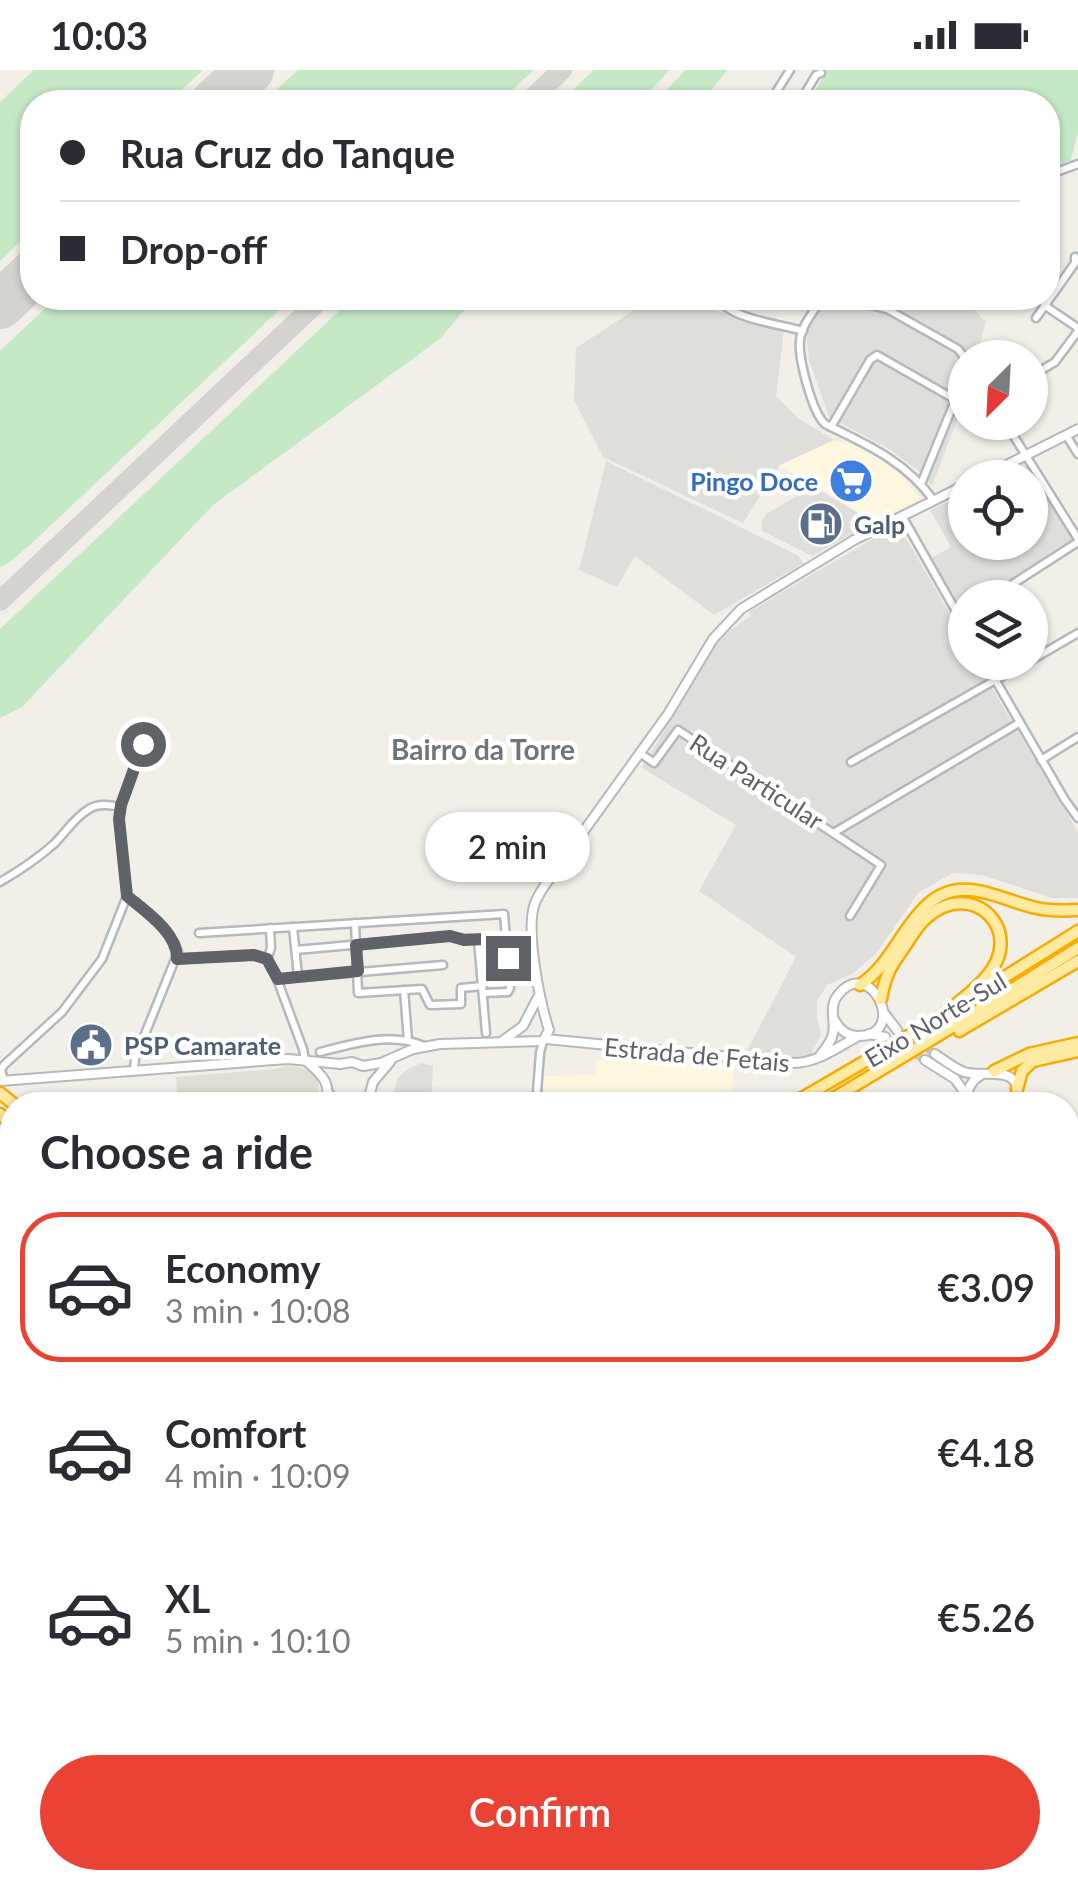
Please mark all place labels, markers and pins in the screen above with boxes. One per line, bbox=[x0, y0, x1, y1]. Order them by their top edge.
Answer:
supermarket icon: Pingo Doce bbox=[828, 458, 874, 504]
place label: Pingo Doce bbox=[690, 466, 818, 496]
fuel station icon: Galp bbox=[798, 501, 844, 547]
place label: Galp bbox=[854, 509, 905, 539]
public building icon: PSP Camarate bbox=[68, 1022, 114, 1068]
place label: PSP Camarate bbox=[124, 1030, 281, 1060]

